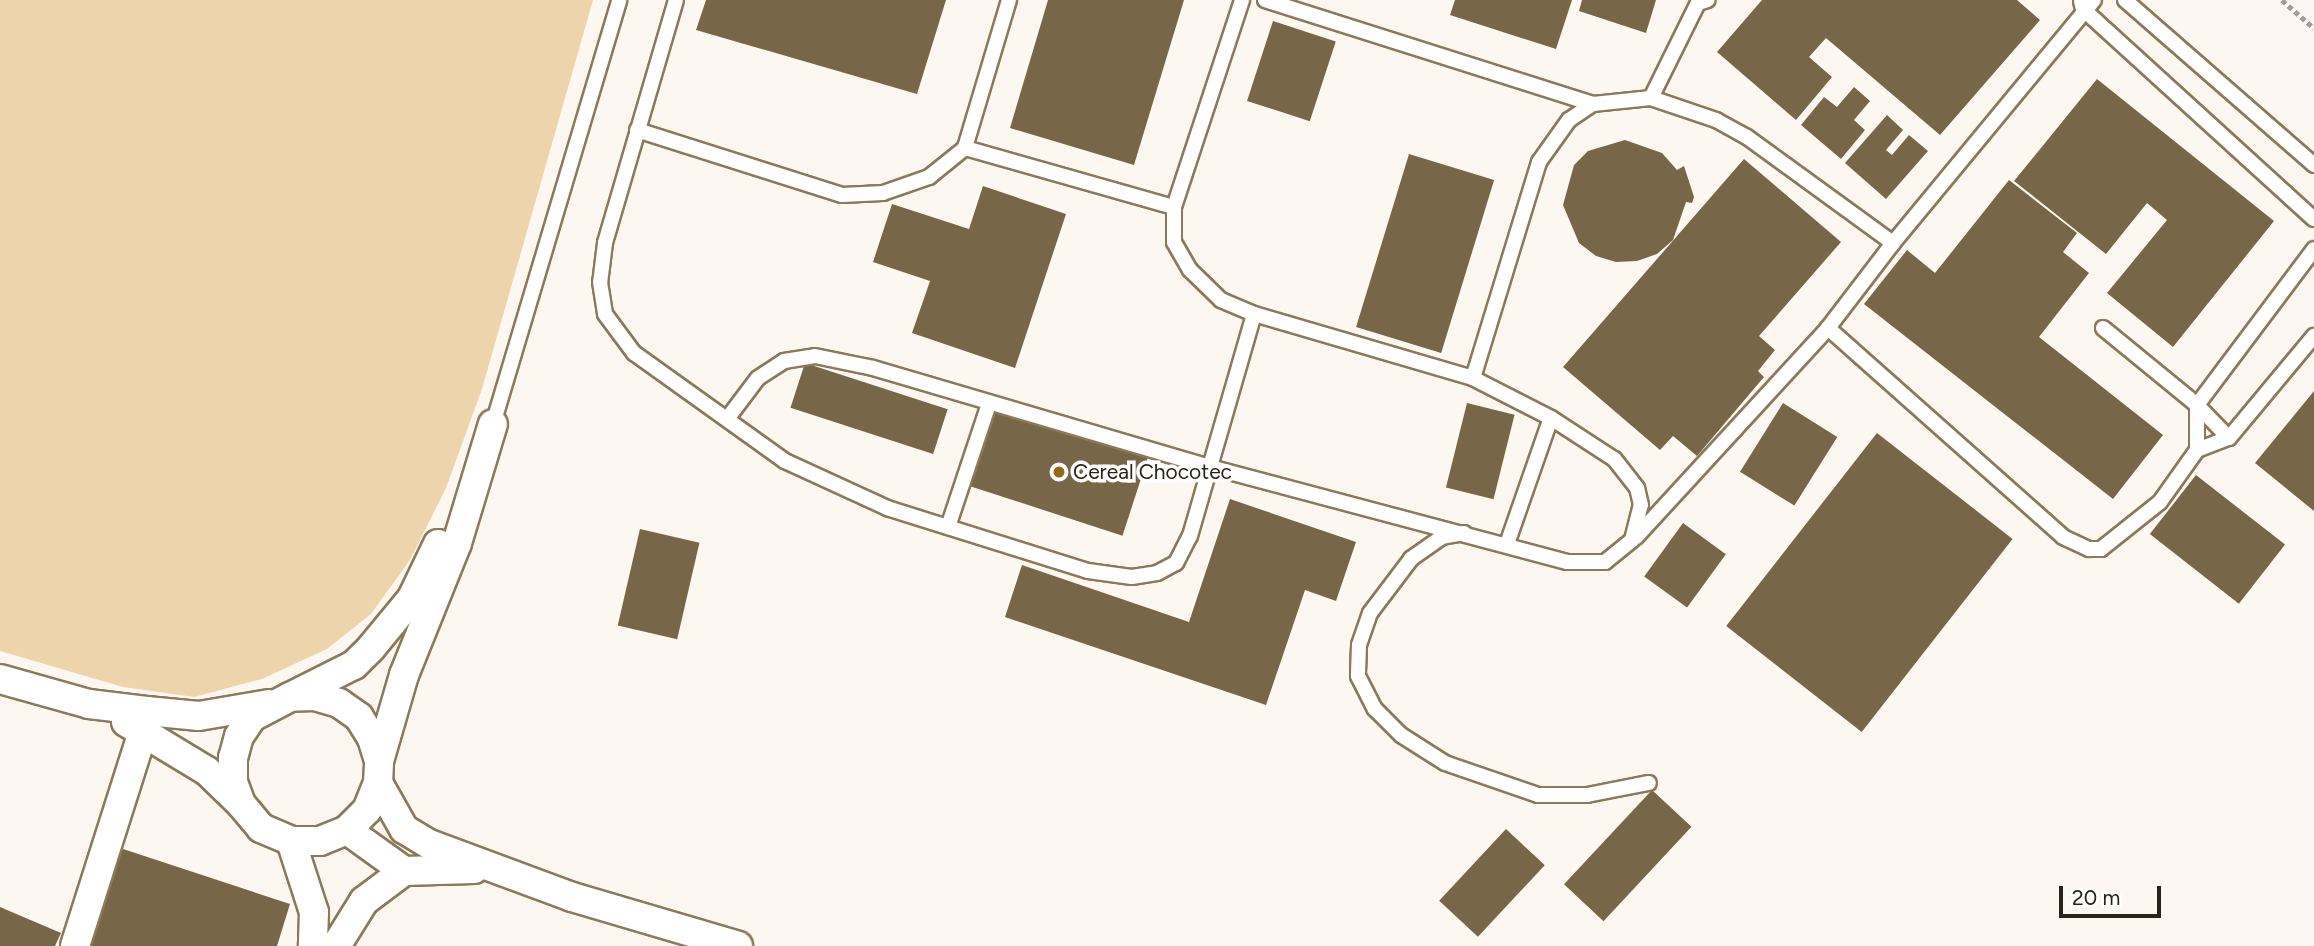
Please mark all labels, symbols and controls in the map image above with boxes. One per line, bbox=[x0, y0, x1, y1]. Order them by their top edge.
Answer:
place label: Cereal Chocotec bbox=[1073, 459, 1232, 485]
marker: Cereal Chocotec bbox=[1051, 464, 1067, 480]
scale bar bbox=[2062, 872, 2164, 916]
text: 20 m bbox=[2072, 885, 2120, 910]

